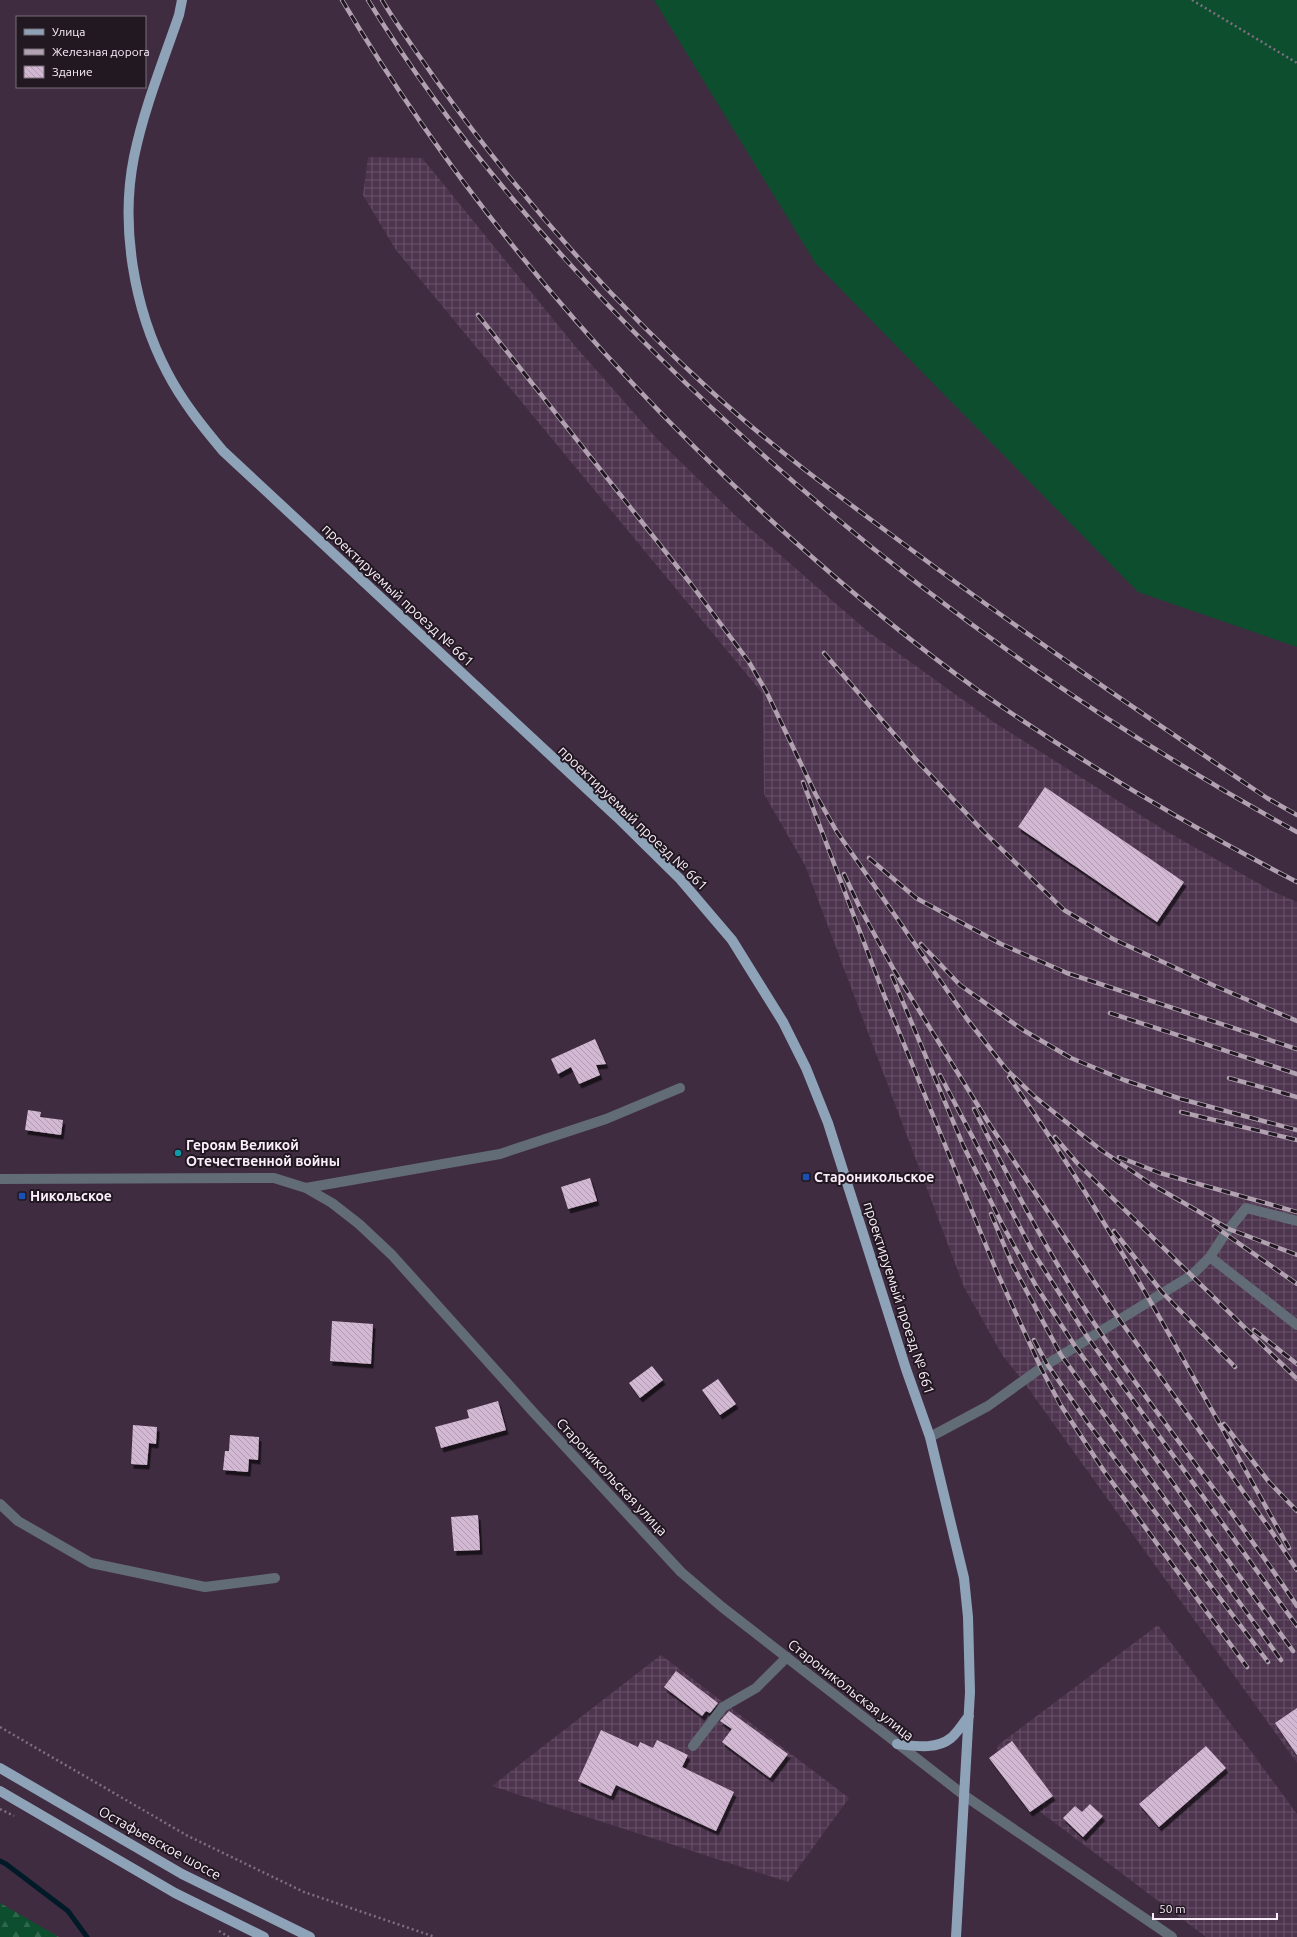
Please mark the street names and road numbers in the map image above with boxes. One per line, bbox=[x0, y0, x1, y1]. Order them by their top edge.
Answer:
street label: проектируемый проезд № 661 bbox=[319, 521, 477, 669]
street label: проектируемый проезд № 661 bbox=[555, 742, 711, 894]
street label: проектируемый проезд № 661 bbox=[860, 1200, 938, 1396]
street label: Староникольская улица bbox=[553, 1415, 671, 1539]
street label: Староникольская улица bbox=[785, 1636, 917, 1744]
street label: Остафьевское шоссе bbox=[96, 1803, 224, 1883]

